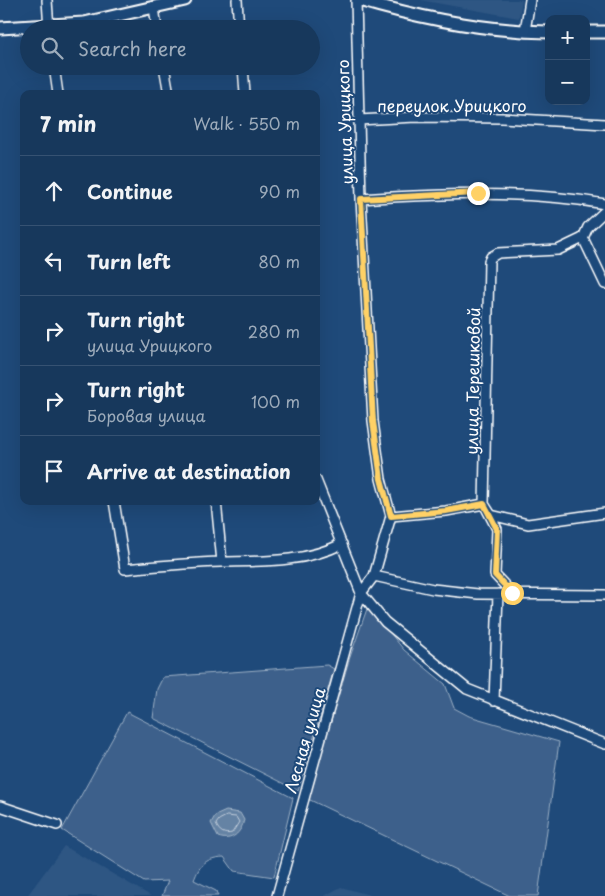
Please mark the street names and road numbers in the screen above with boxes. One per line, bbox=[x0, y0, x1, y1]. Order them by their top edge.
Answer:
street label: улица Урицкого bbox=[330, 59, 358, 185]
street label: переулок Урицкого bbox=[377, 93, 527, 117]
street label: улица Терешковой bbox=[459, 307, 485, 455]
street label: Лесная улица bbox=[277, 684, 331, 796]

